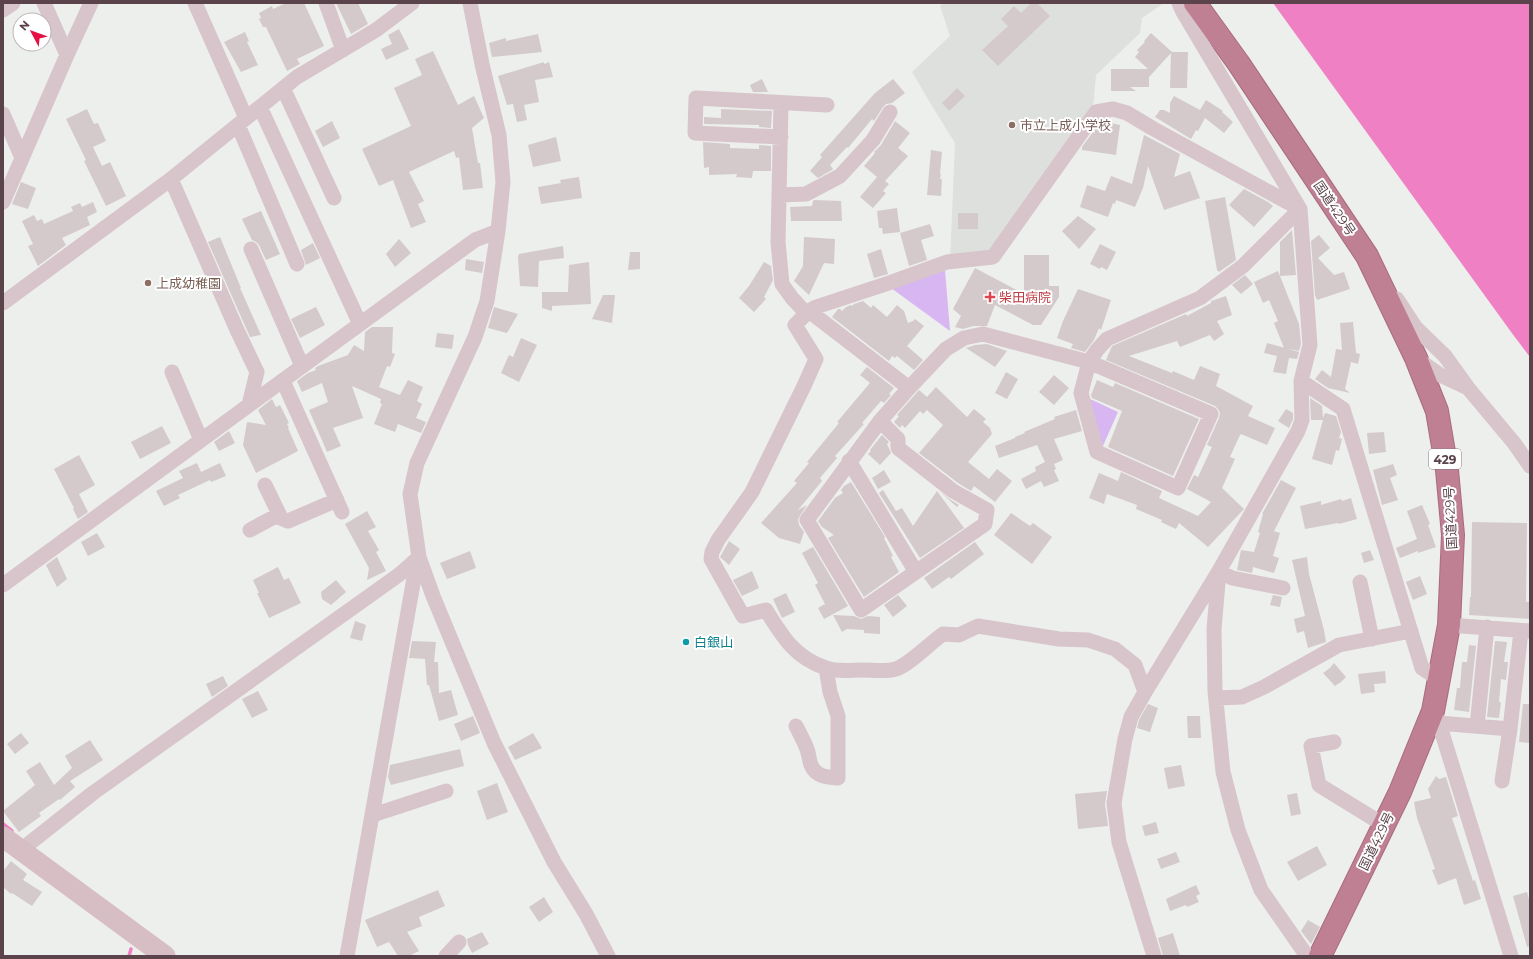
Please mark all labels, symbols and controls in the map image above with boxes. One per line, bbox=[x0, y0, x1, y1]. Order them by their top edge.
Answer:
north arrow bbox=[12, 12, 52, 52]
text: N bbox=[16, 17, 33, 33]
place label: 市立上成小学校 bbox=[1020, 117, 1111, 133]
marker: 市立上成小学校 bbox=[1007, 120, 1017, 130]
street label: 国道429号 bbox=[1311, 177, 1359, 239]
place label: 上成幼稚園 bbox=[156, 275, 221, 291]
marker: 上成幼稚園 bbox=[143, 278, 153, 288]
place label: 柴田病院 bbox=[999, 289, 1051, 305]
marker: 柴田病院 bbox=[984, 291, 996, 303]
road number: 429 bbox=[1429, 449, 1461, 469]
street label: 国道429号 bbox=[1440, 486, 1460, 550]
place label: 白銀山 bbox=[694, 634, 733, 650]
marker: 白銀山 bbox=[681, 637, 691, 647]
street label: 国道429号 bbox=[1355, 809, 1397, 873]

